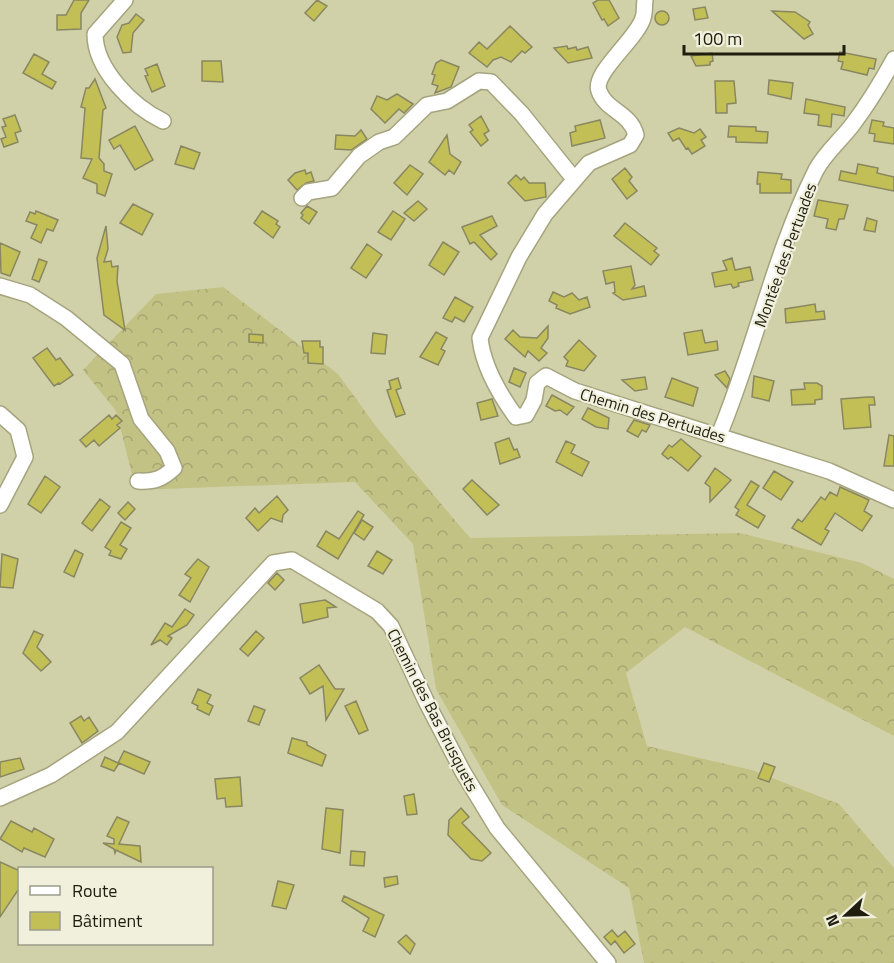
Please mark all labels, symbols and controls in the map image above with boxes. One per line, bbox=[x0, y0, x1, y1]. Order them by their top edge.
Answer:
scale bar bbox=[684, 18, 844, 56]
text: 100 m bbox=[693, 25, 742, 52]
street label: Montée des Pertuades bbox=[748, 179, 822, 331]
street label: Chemin des Pertuades bbox=[577, 381, 729, 449]
street label: Chemin des Bas Brusquets bbox=[381, 624, 485, 796]
legend bbox=[18, 867, 213, 945]
text: Route bbox=[72, 877, 117, 904]
north arrow bbox=[816, 885, 876, 945]
text: Bâtiment bbox=[72, 907, 143, 934]
text: N bbox=[819, 911, 845, 930]

